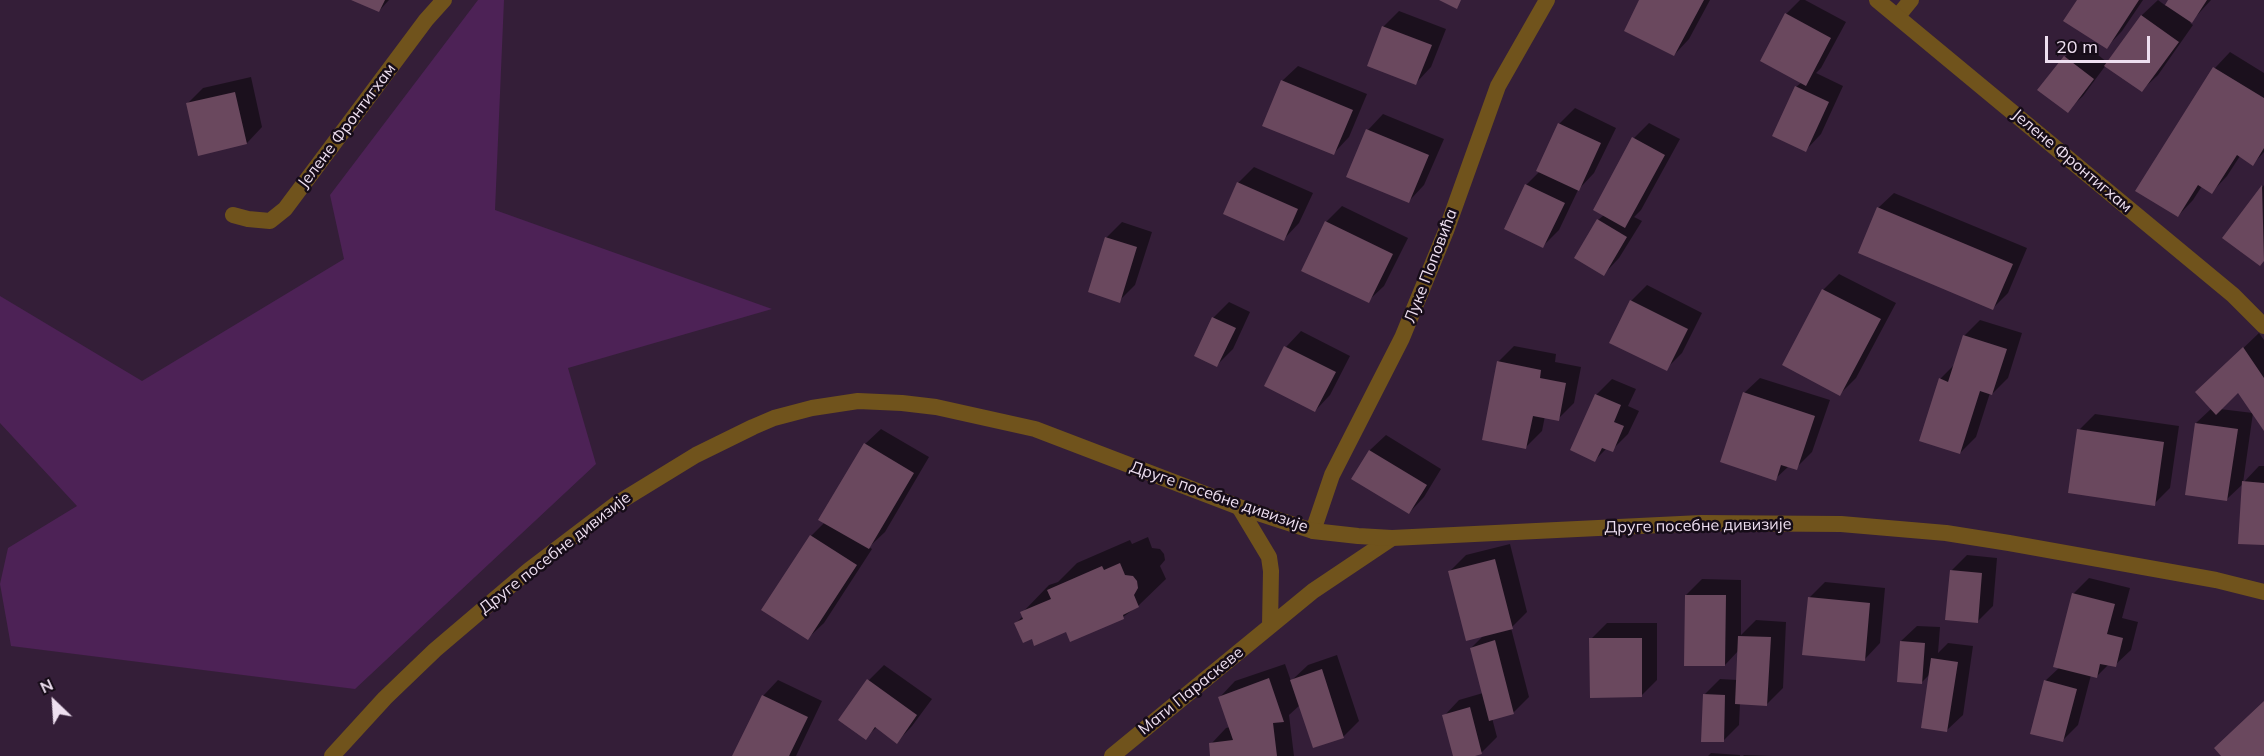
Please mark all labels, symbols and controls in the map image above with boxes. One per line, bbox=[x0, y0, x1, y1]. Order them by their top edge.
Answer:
scale bar bbox=[2048, 24, 2153, 62]
text: 20 m bbox=[2056, 35, 2098, 58]
street label: Јелене Фронтигхам bbox=[294, 60, 400, 192]
street label: Јелене Фронтигхам bbox=[2008, 105, 2136, 217]
street label: Луке Поповића bbox=[1400, 206, 1462, 326]
street label: Друге посебне дивизије bbox=[1127, 457, 1311, 537]
street label: Друге посебне дивизије bbox=[475, 488, 635, 618]
street label: Друге посебне дивизије bbox=[1604, 515, 1792, 537]
street label: Мати Параскеве bbox=[1135, 643, 1247, 739]
north arrow bbox=[24, 672, 84, 732]
text: N bbox=[37, 674, 56, 697]

